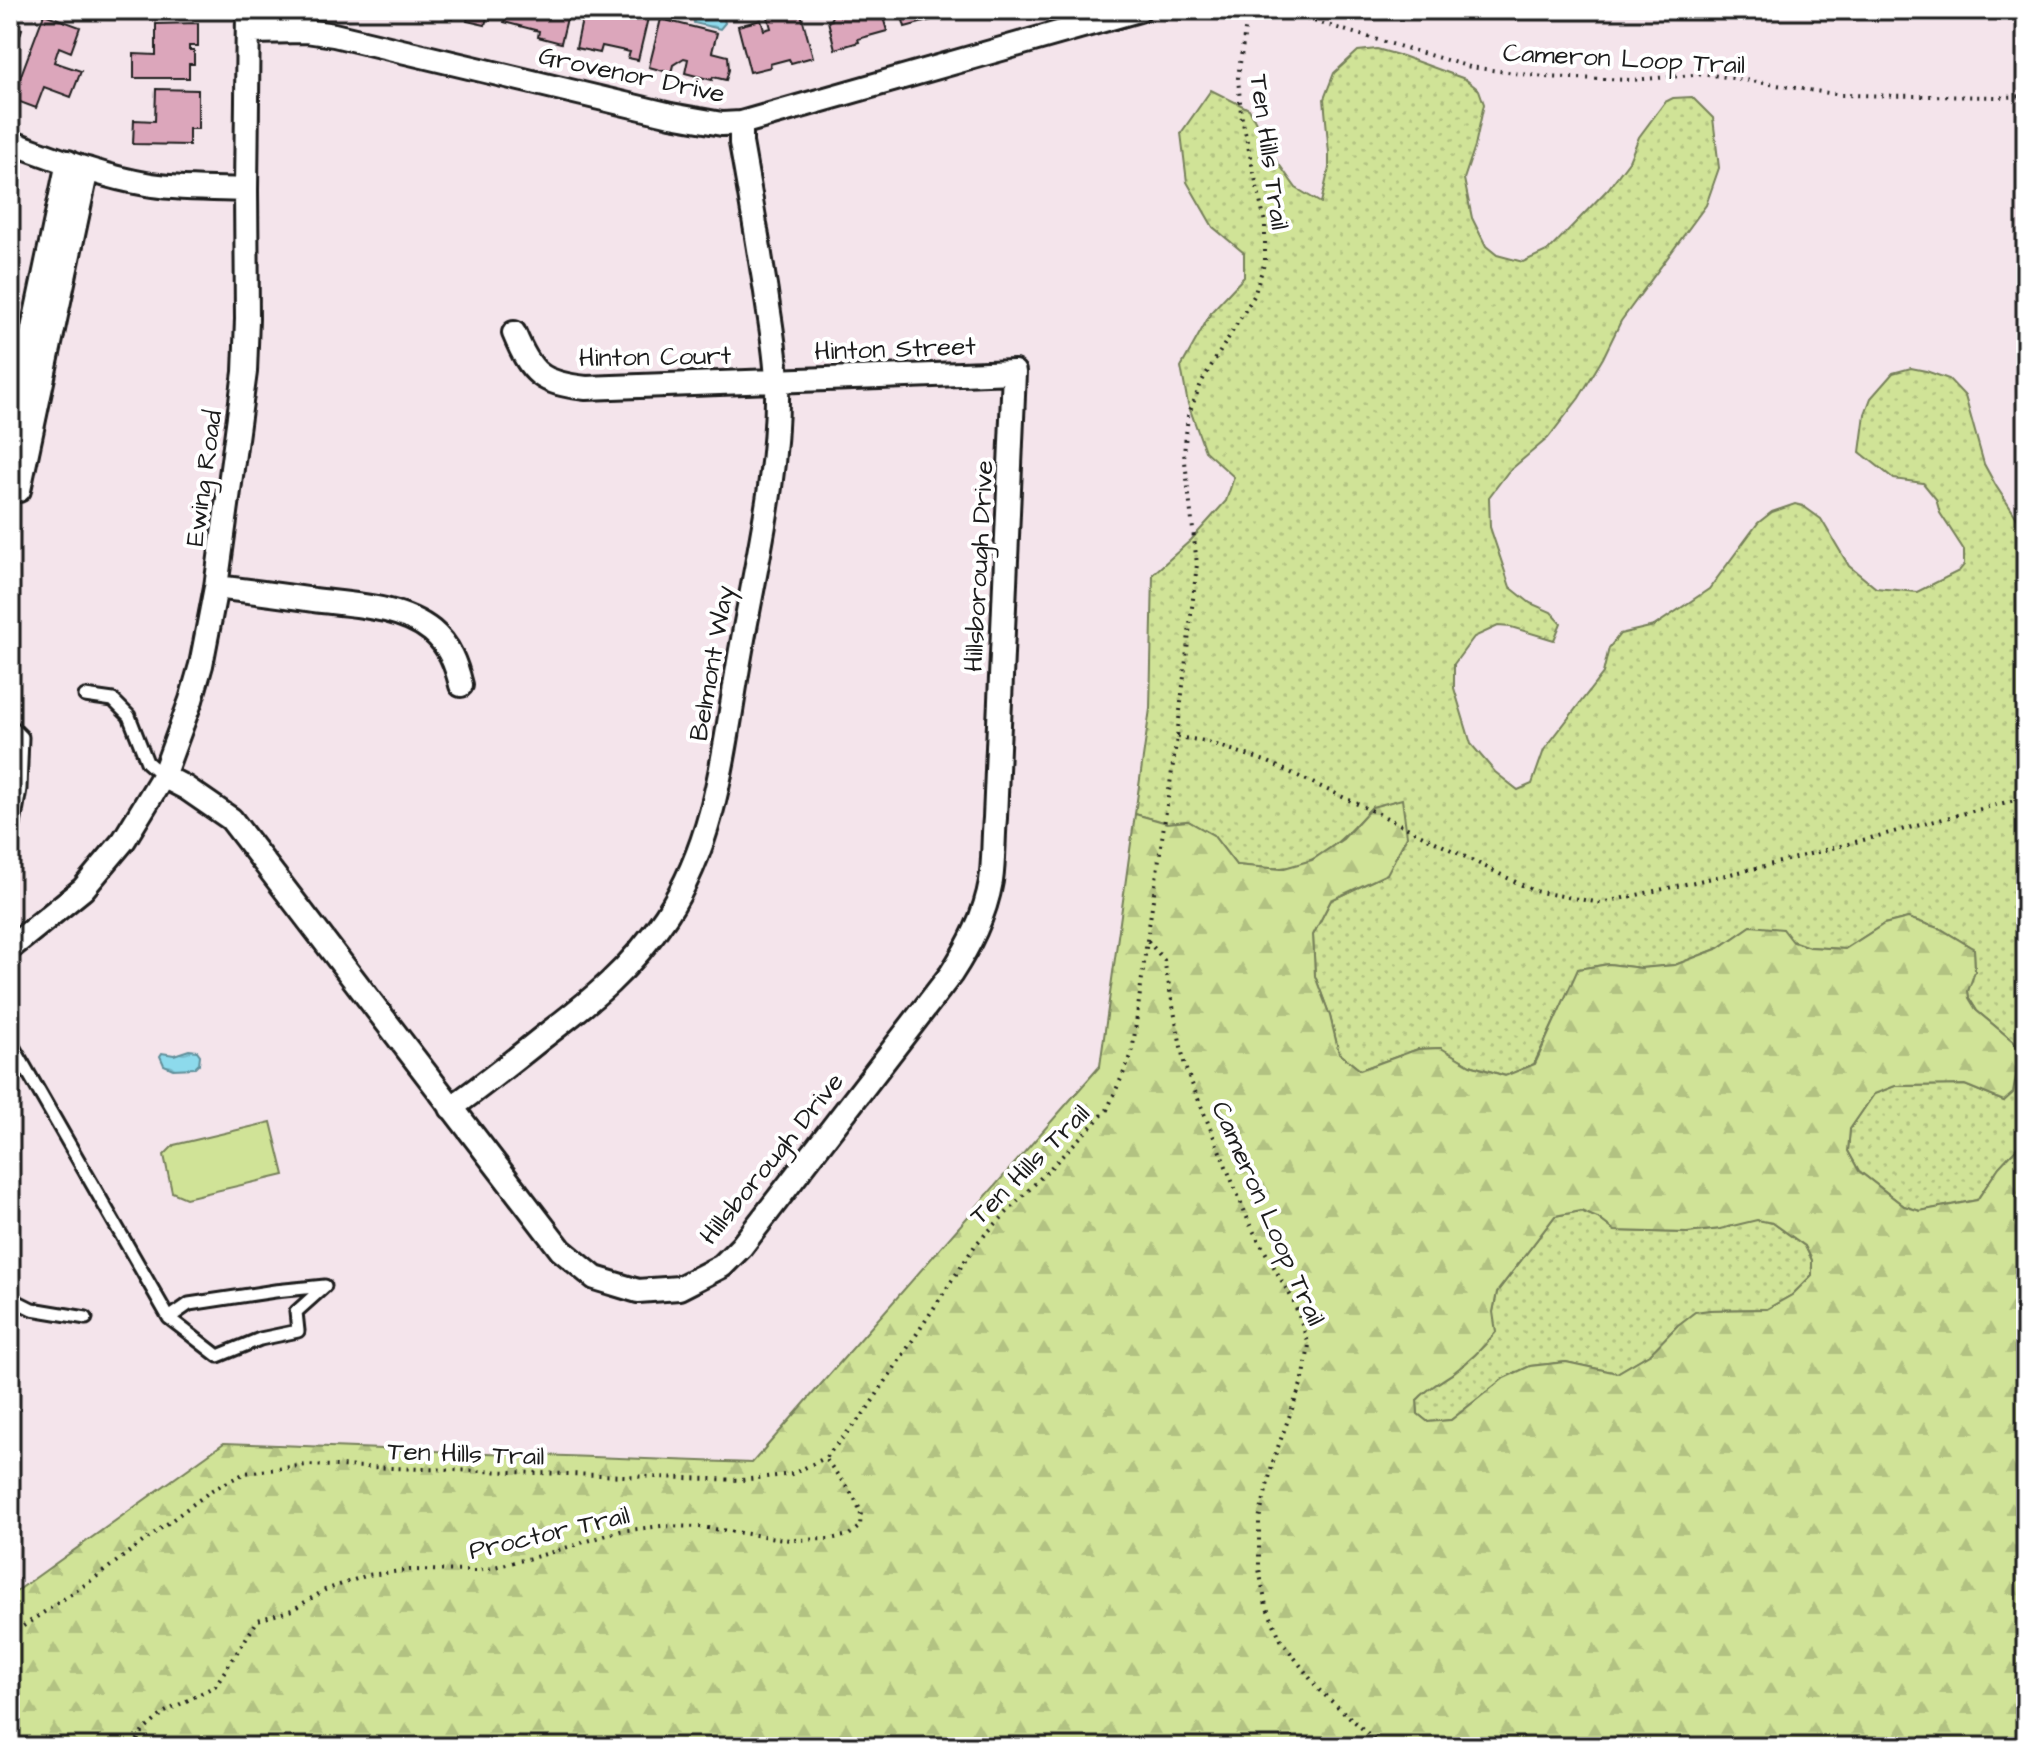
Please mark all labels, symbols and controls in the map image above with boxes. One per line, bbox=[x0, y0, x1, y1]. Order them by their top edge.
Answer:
street label: Cameron Loop Trail bbox=[1502, 35, 1746, 83]
street label: Grovenor Drive bbox=[535, 38, 728, 112]
street label: Ten Hills Trail bbox=[1240, 72, 1298, 232]
street label: Hinton Street bbox=[814, 328, 977, 370]
street label: Hinton Court bbox=[579, 338, 732, 376]
street label: Ewing Road bbox=[177, 408, 233, 549]
street label: Hillsborough Drive bbox=[955, 459, 1005, 673]
street label: Belmont Way bbox=[681, 583, 745, 744]
street label: Hillsborough Drive bbox=[691, 1065, 854, 1253]
street label: Cameron Loop Trail bbox=[1202, 1095, 1334, 1331]
street label: Ten Hills Trail bbox=[962, 1097, 1098, 1233]
street label: Ten Hills Trail bbox=[387, 1433, 545, 1475]
street label: Proctor Trail bbox=[465, 1497, 633, 1569]

